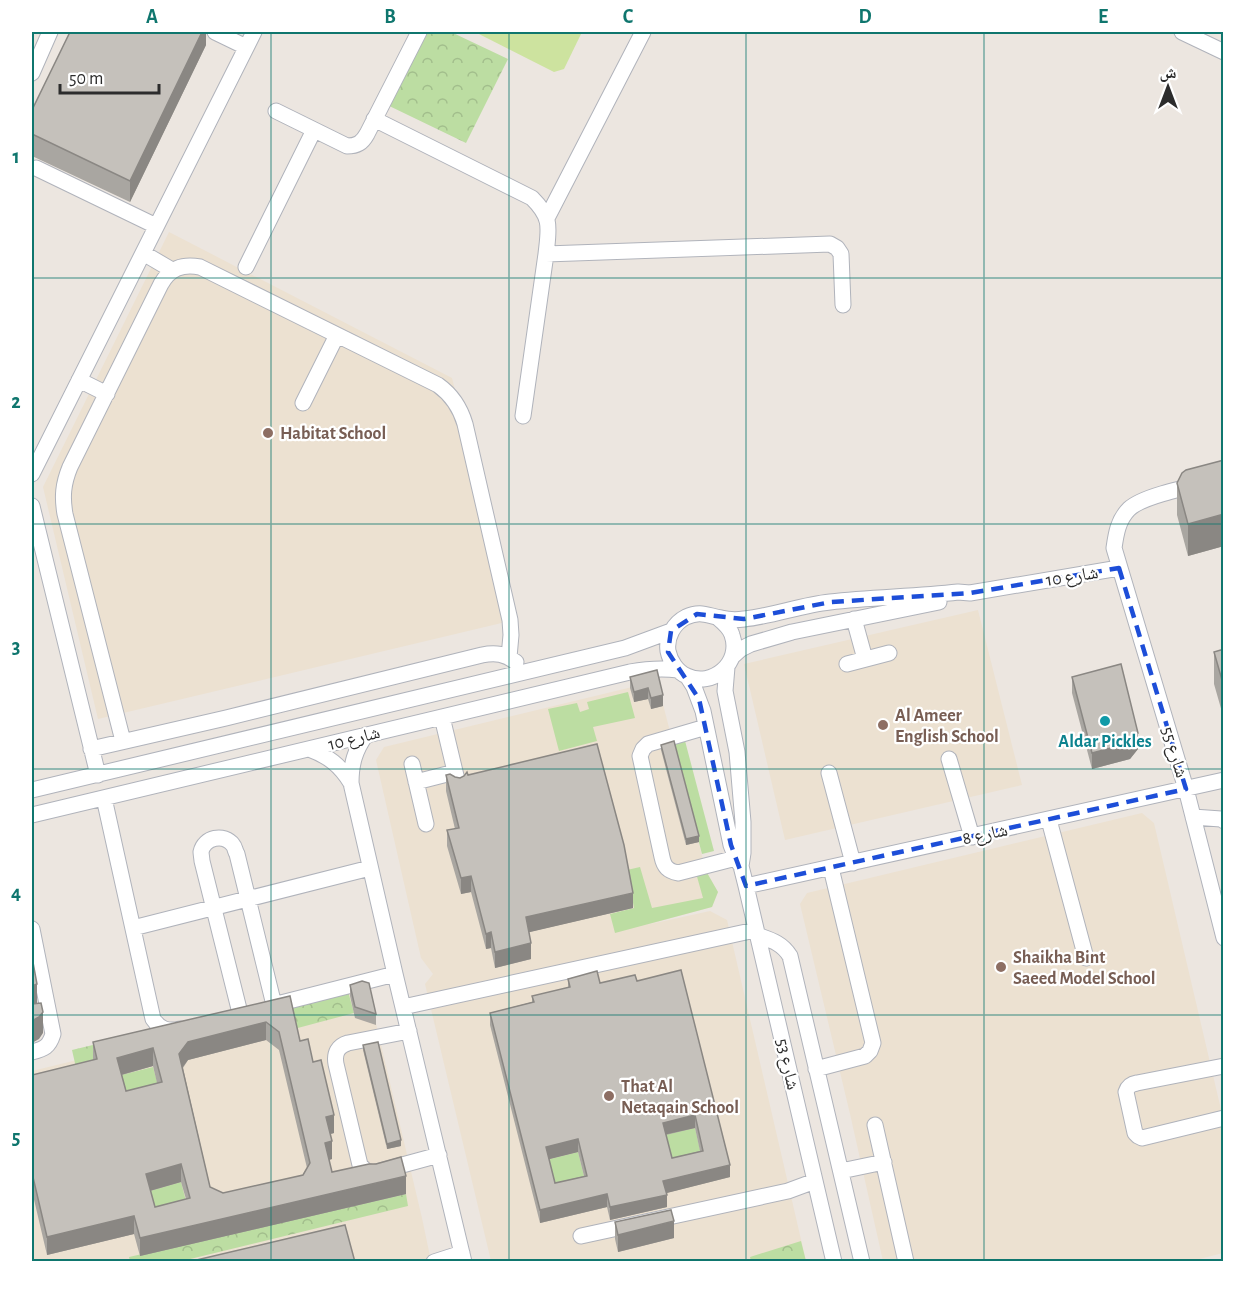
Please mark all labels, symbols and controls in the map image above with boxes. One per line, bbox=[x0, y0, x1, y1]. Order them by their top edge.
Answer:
text: A bbox=[146, 7, 158, 27]
text: B bbox=[384, 7, 396, 27]
text: C bbox=[623, 7, 634, 27]
text: D bbox=[858, 7, 872, 27]
text: E bbox=[1098, 7, 1108, 27]
scale bar bbox=[60, 57, 159, 95]
north arrow bbox=[1138, 57, 1198, 117]
text: ش bbox=[1160, 65, 1177, 82]
text: 50 m bbox=[69, 70, 103, 88]
text: 1 bbox=[12, 147, 20, 167]
text: 2 bbox=[11, 392, 21, 412]
place label: Habitat School bbox=[280, 425, 386, 443]
marker: Habitat School bbox=[261, 426, 275, 440]
street label: شارع 10 bbox=[1045, 564, 1100, 591]
text: 3 bbox=[12, 637, 20, 657]
place label: Al Ameer English School bbox=[895, 707, 999, 746]
marker: Aldar Pickles bbox=[1098, 714, 1112, 728]
marker: Al Ameer English School bbox=[876, 718, 890, 732]
street label: شارع 10 bbox=[326, 724, 382, 755]
street label: شارع 55 bbox=[1157, 725, 1190, 780]
place label: Aldar Pickles bbox=[1058, 733, 1152, 751]
street label: شارع 8 bbox=[961, 821, 1010, 850]
text: 4 bbox=[11, 883, 21, 903]
place label: Shaikha Bint Saeed Model School bbox=[1013, 949, 1155, 988]
marker: Shaikha Bint Saeed Model School bbox=[994, 960, 1008, 974]
street label: شارع 53 bbox=[771, 1037, 802, 1092]
place label: That Al Netaqain School bbox=[621, 1078, 739, 1117]
marker: That Al Netaqain School bbox=[602, 1089, 616, 1103]
text: 5 bbox=[12, 1128, 20, 1148]

